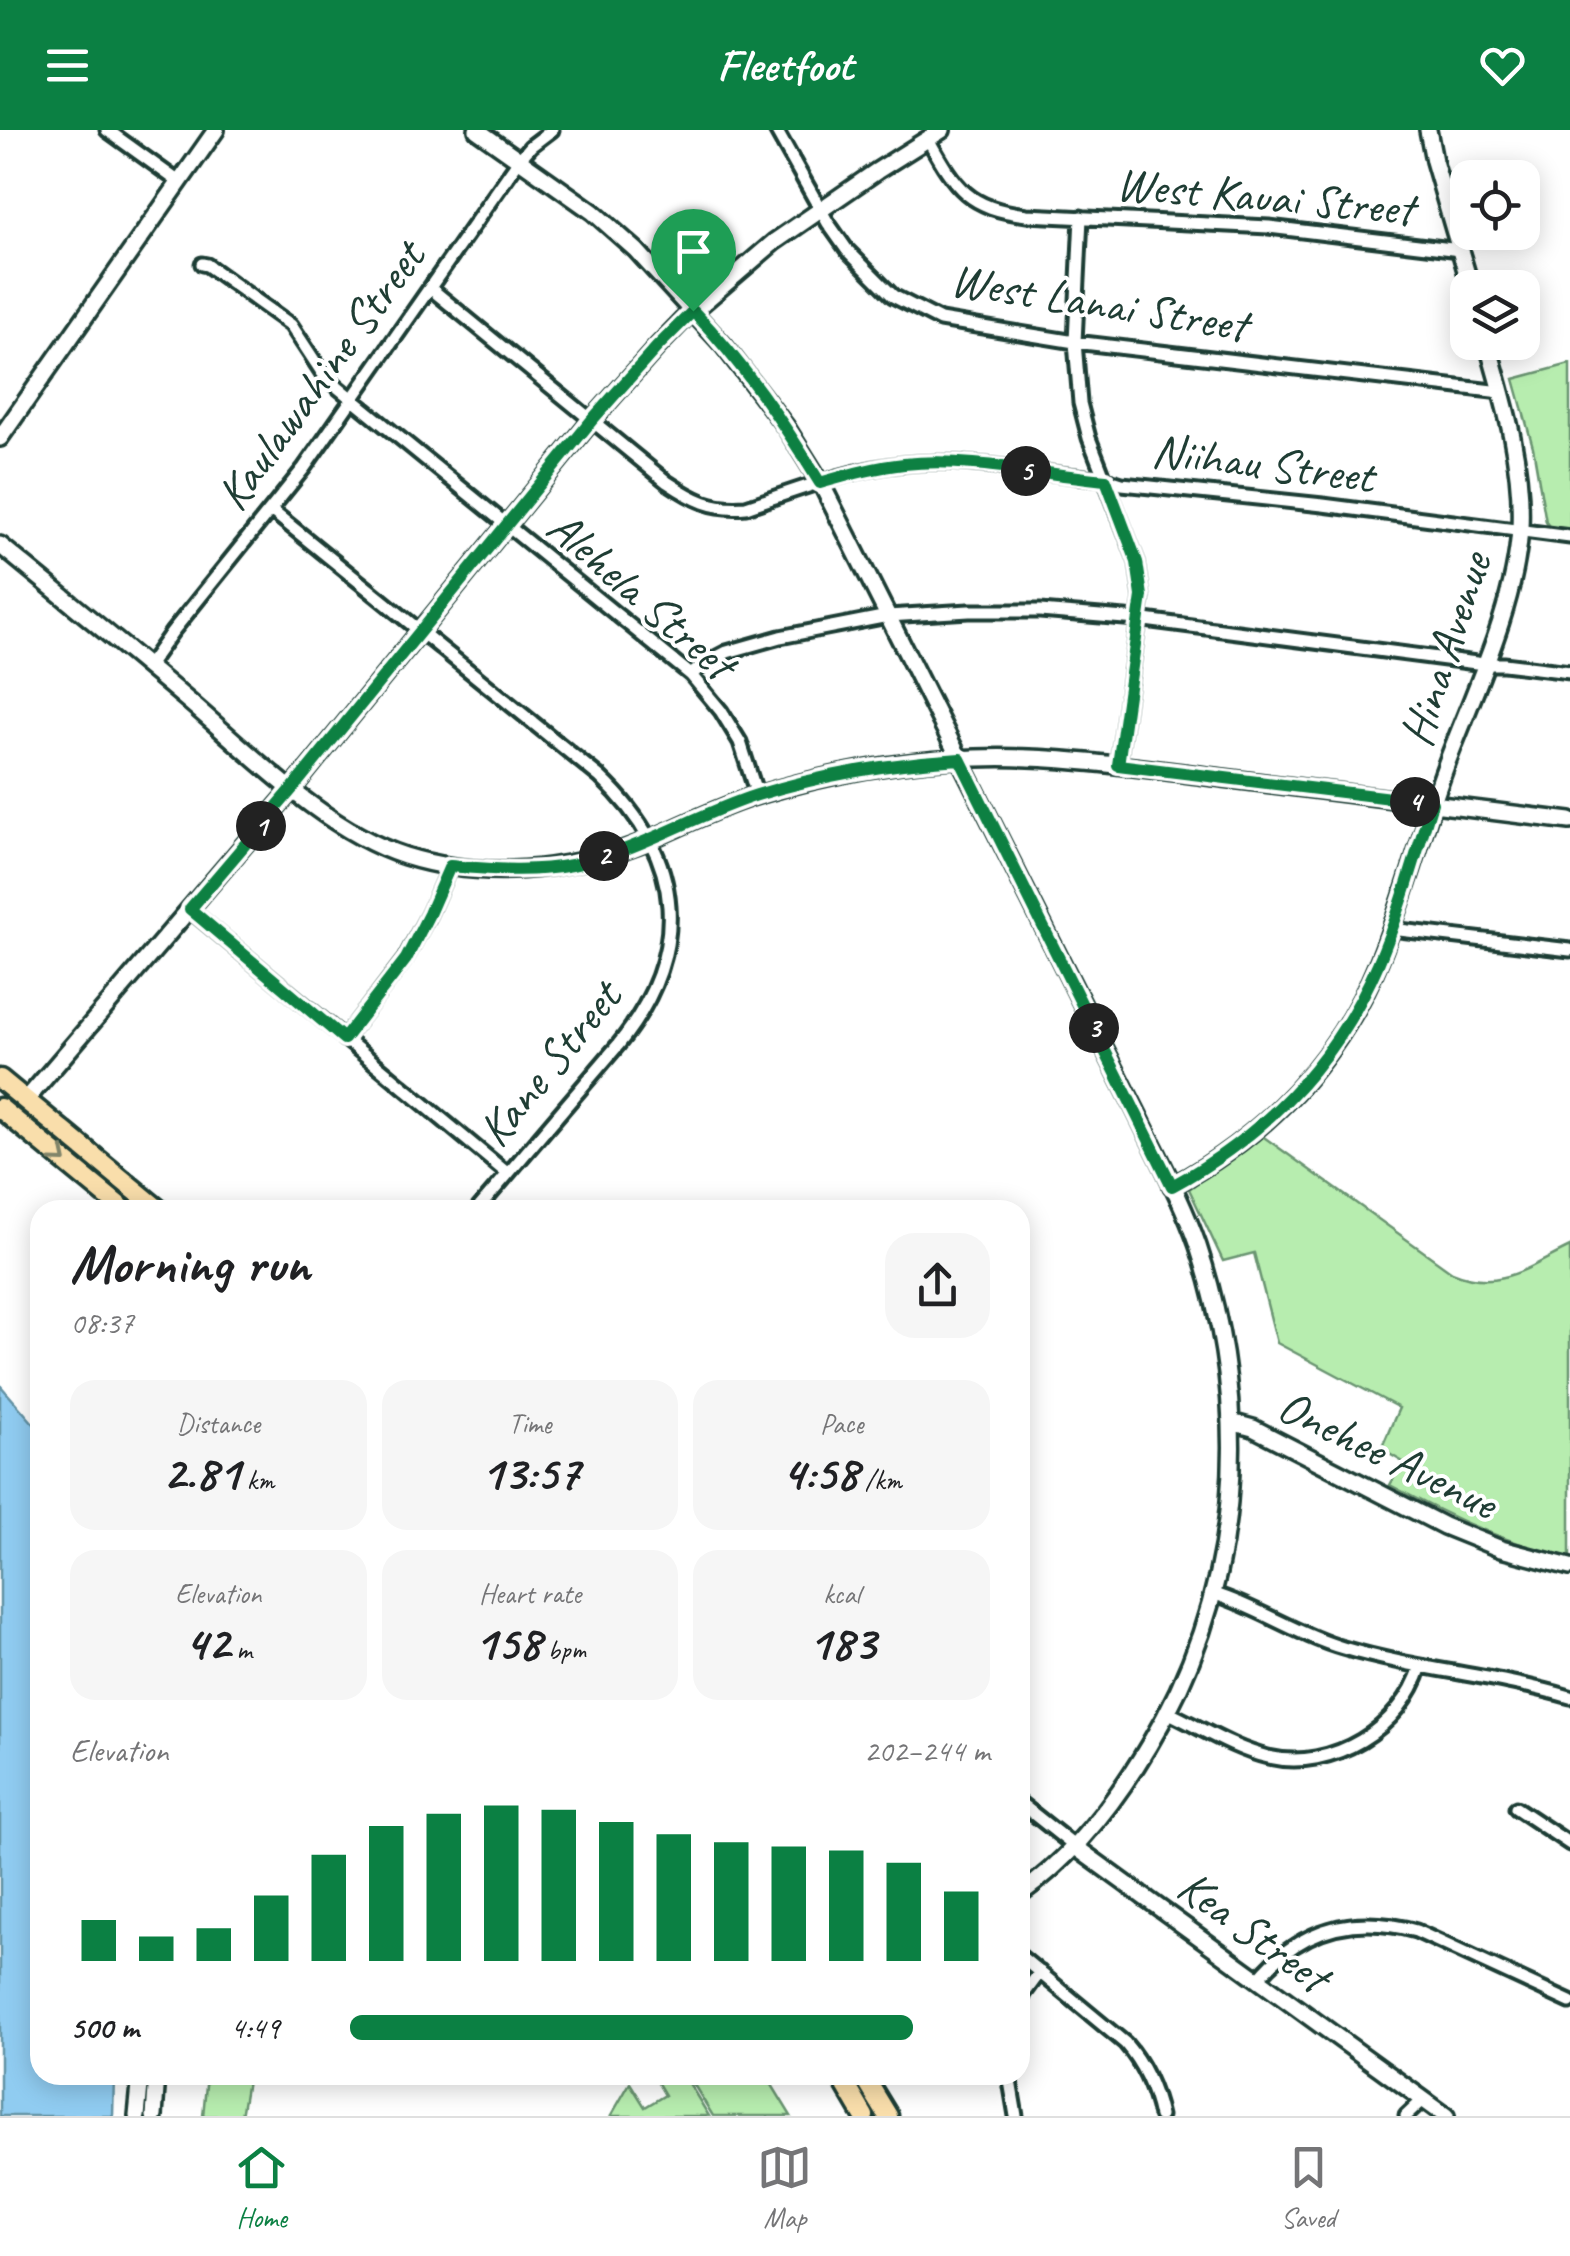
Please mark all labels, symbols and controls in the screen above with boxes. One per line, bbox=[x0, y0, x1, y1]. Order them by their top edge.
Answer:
text: Fleetfoot bbox=[717, 37, 853, 94]
icon: menu bbox=[40, 38, 95, 93]
icon: heart bbox=[1475, 38, 1530, 93]
street label: West Kauai Street bbox=[1114, 153, 1422, 239]
map controls bbox=[1450, 160, 1540, 360]
button: locate bbox=[1450, 160, 1540, 250]
pin bbox=[651, 209, 736, 312]
icon: arrive bbox=[666, 224, 721, 279]
street label: Kaulawahine Street bbox=[202, 226, 440, 522]
street label: West Lanai Street bbox=[947, 249, 1257, 356]
button: layers bbox=[1450, 270, 1540, 360]
street label: Niihau Street bbox=[1149, 420, 1381, 507]
pin: 5 bbox=[1001, 446, 1051, 496]
text: 5 bbox=[1020, 453, 1032, 488]
street label: Alehela Street bbox=[535, 497, 752, 697]
street label: Hina Avenue bbox=[1386, 542, 1505, 753]
pin: 4 bbox=[1390, 777, 1440, 827]
text: 4 bbox=[1409, 784, 1421, 819]
pin: 1 bbox=[236, 801, 286, 851]
text: 1 bbox=[255, 808, 267, 843]
pin: 2 bbox=[579, 831, 629, 881]
text: 2 bbox=[598, 838, 610, 873]
street label: Kane Street bbox=[464, 966, 636, 1158]
pin: 3 bbox=[1069, 1003, 1119, 1053]
text: 3 bbox=[1088, 1010, 1100, 1045]
one-way arrow bbox=[48, 1145, 66, 1163]
text: Morning run bbox=[70, 1229, 310, 1299]
button: share bbox=[885, 1233, 990, 1338]
text: 08:37 bbox=[70, 1302, 134, 1343]
street label: Onehee Avenue bbox=[1268, 1375, 1510, 1534]
text: Distance bbox=[177, 1406, 260, 1441]
text: Time bbox=[509, 1406, 551, 1441]
text: Pace bbox=[820, 1406, 863, 1441]
text: 2.81 bbox=[163, 1441, 240, 1504]
text: 13:57 bbox=[481, 1441, 579, 1504]
text: 4:58 bbox=[782, 1441, 858, 1504]
text: km bbox=[240, 1462, 274, 1497]
text: /km bbox=[858, 1462, 902, 1497]
text: Elevation bbox=[175, 1576, 261, 1611]
text: Heart rate bbox=[479, 1576, 581, 1611]
text: kcal bbox=[823, 1576, 860, 1611]
text: 42 bbox=[185, 1611, 230, 1674]
text: 158 bbox=[474, 1611, 541, 1674]
text: 183 bbox=[808, 1611, 875, 1674]
text: m bbox=[230, 1632, 252, 1667]
text: bpm bbox=[541, 1632, 586, 1667]
text: Elevation bbox=[70, 1730, 168, 1771]
text: 202–244 m bbox=[864, 1730, 990, 1771]
street label: Kea Street bbox=[1166, 1856, 1346, 2009]
text: 500 m bbox=[70, 2007, 139, 2048]
text: 4:49 bbox=[230, 2007, 280, 2048]
tab: Home bbox=[234, 2140, 289, 2235]
tab: Map bbox=[757, 2140, 812, 2235]
tab: Saved bbox=[1281, 2140, 1336, 2235]

